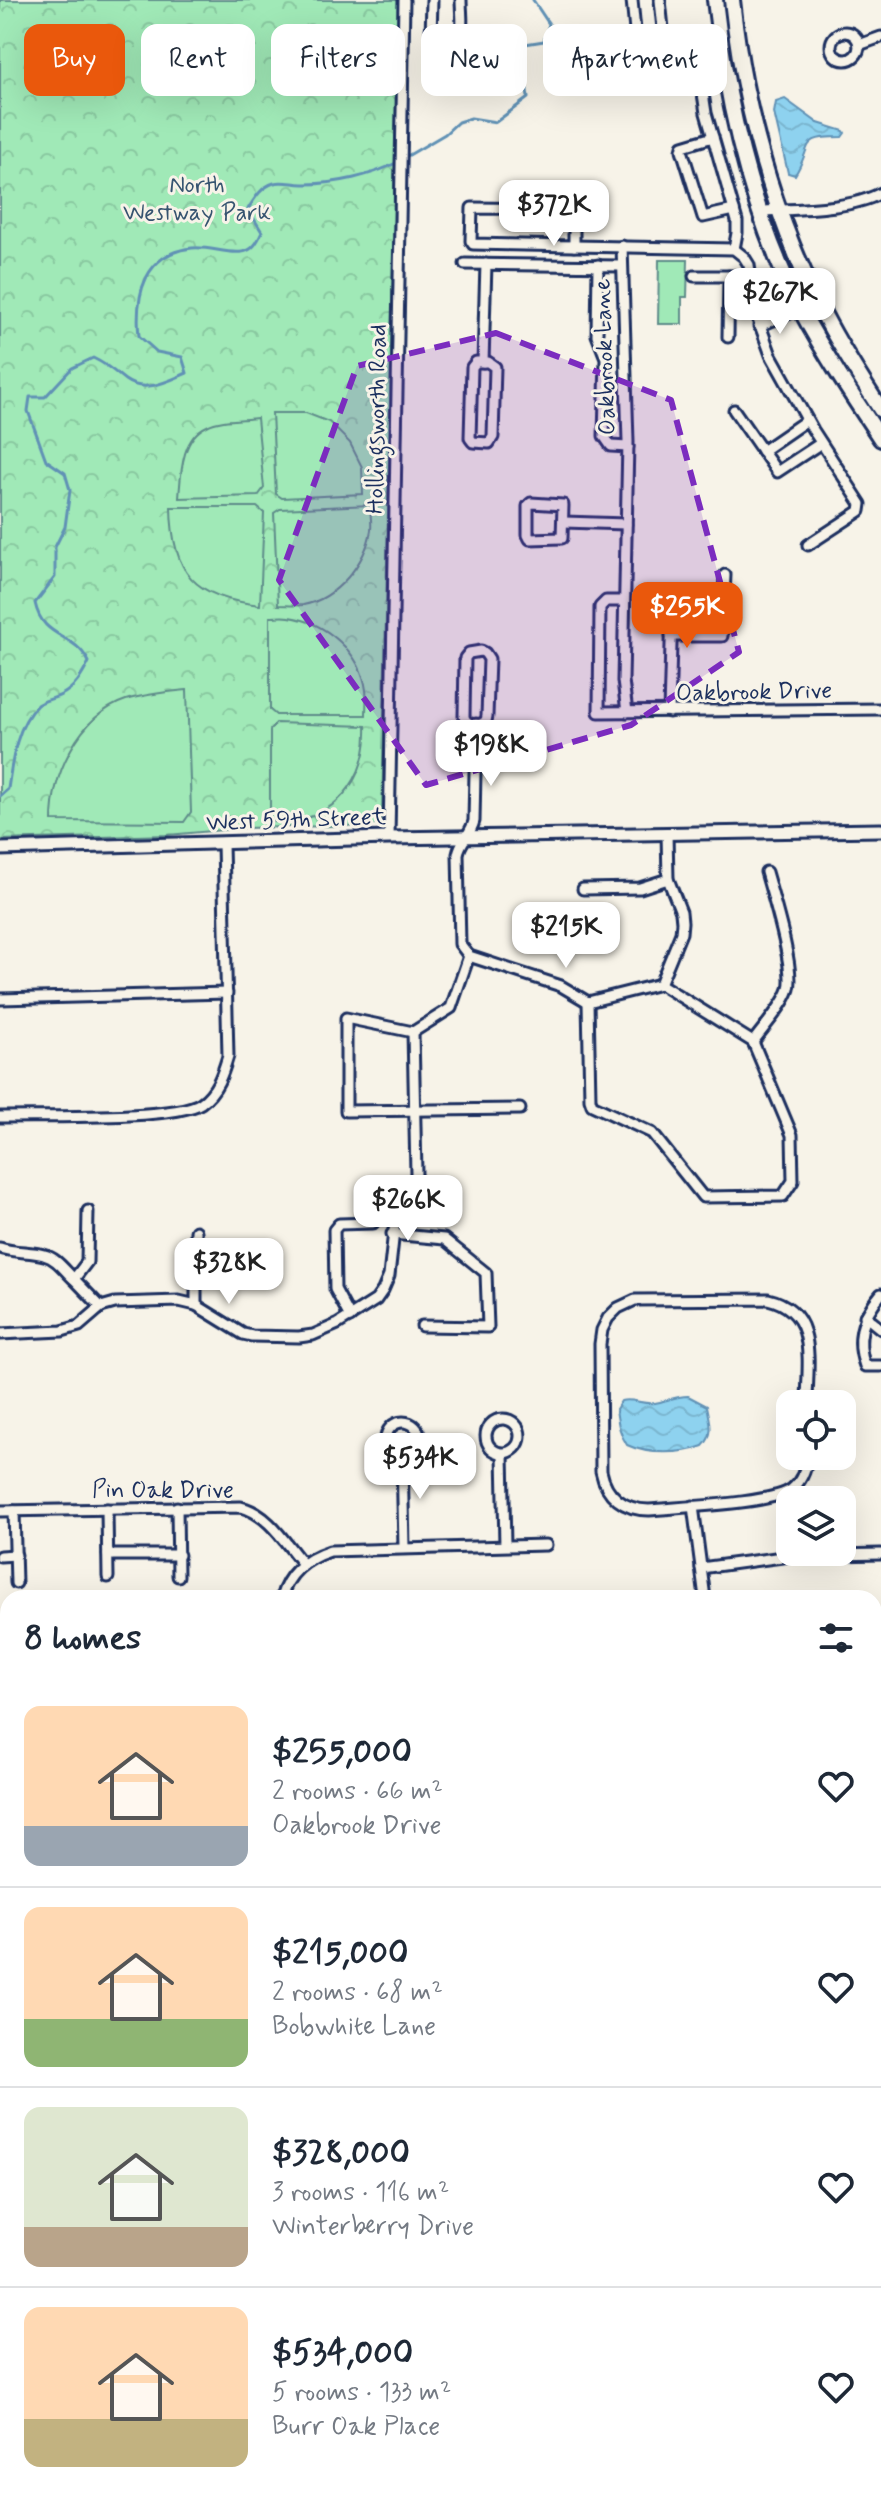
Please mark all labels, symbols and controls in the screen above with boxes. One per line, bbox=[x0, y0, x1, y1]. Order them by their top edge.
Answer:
chip: Buy bbox=[24, 24, 125, 96]
chip: Rent bbox=[141, 24, 255, 96]
chip: Filters bbox=[271, 24, 405, 96]
chip: New bbox=[421, 24, 527, 96]
chip: Apartment bbox=[543, 24, 727, 96]
park label: North Westway Park bbox=[123, 170, 271, 229]
pin: $372K bbox=[498, 180, 610, 248]
text: $372K bbox=[517, 189, 591, 223]
pin: $267K bbox=[724, 268, 836, 336]
text: $267K bbox=[742, 277, 818, 311]
street label: Oakbrook Lane bbox=[587, 278, 624, 436]
street label: Hollingsworth Road bbox=[360, 324, 398, 514]
pin: $255K bbox=[631, 582, 743, 650]
text: $255K bbox=[650, 591, 724, 625]
street label: Oakbrook Drive bbox=[676, 676, 832, 709]
pin: $198K bbox=[435, 720, 547, 788]
text: $198K bbox=[454, 729, 528, 763]
street label: West 59th Street bbox=[206, 802, 386, 839]
pin: $215K bbox=[510, 902, 622, 970]
text: $215K bbox=[530, 911, 602, 945]
pin: $266K bbox=[352, 1175, 464, 1243]
text: $266K bbox=[371, 1184, 445, 1218]
pin: $328K bbox=[173, 1238, 285, 1306]
text: $328K bbox=[192, 1247, 266, 1281]
map controls bbox=[776, 1390, 856, 1566]
button: locate bbox=[776, 1390, 856, 1470]
pin: $534K bbox=[364, 1433, 476, 1501]
text: $534K bbox=[382, 1442, 458, 1476]
street label: Pin Oak Drive bbox=[92, 1475, 234, 1506]
button: layers bbox=[776, 1486, 856, 1566]
text: 8 homes bbox=[24, 1616, 141, 1661]
icon: filters bbox=[814, 1616, 858, 1660]
text: $255,000 bbox=[272, 1730, 412, 1775]
icon: home bbox=[88, 1738, 184, 1834]
icon: heart bbox=[814, 1764, 858, 1808]
text: 2 rooms · 66 m² bbox=[272, 1775, 443, 1809]
text: Oakbrook Drive bbox=[272, 1809, 441, 1843]
text: $215,000 bbox=[272, 1931, 408, 1976]
icon: home bbox=[88, 1939, 184, 2035]
icon: heart bbox=[814, 1965, 858, 2009]
text: 2 rooms · 68 m² bbox=[272, 1976, 443, 2010]
text: Bobwhite Lane bbox=[272, 2010, 436, 2044]
text: $328,000 bbox=[272, 2131, 410, 2176]
icon: home bbox=[88, 2139, 184, 2235]
icon: heart bbox=[814, 2165, 858, 2209]
text: 3 rooms · 116 m² bbox=[272, 2176, 449, 2210]
text: Winterberry Drive bbox=[272, 2210, 474, 2244]
text: $534,000 bbox=[272, 2331, 413, 2376]
icon: home bbox=[88, 2339, 184, 2435]
icon: heart bbox=[814, 2365, 858, 2409]
text: 5 rooms · 133 m² bbox=[272, 2376, 451, 2410]
text: Burr Oak Place bbox=[272, 2410, 440, 2444]

